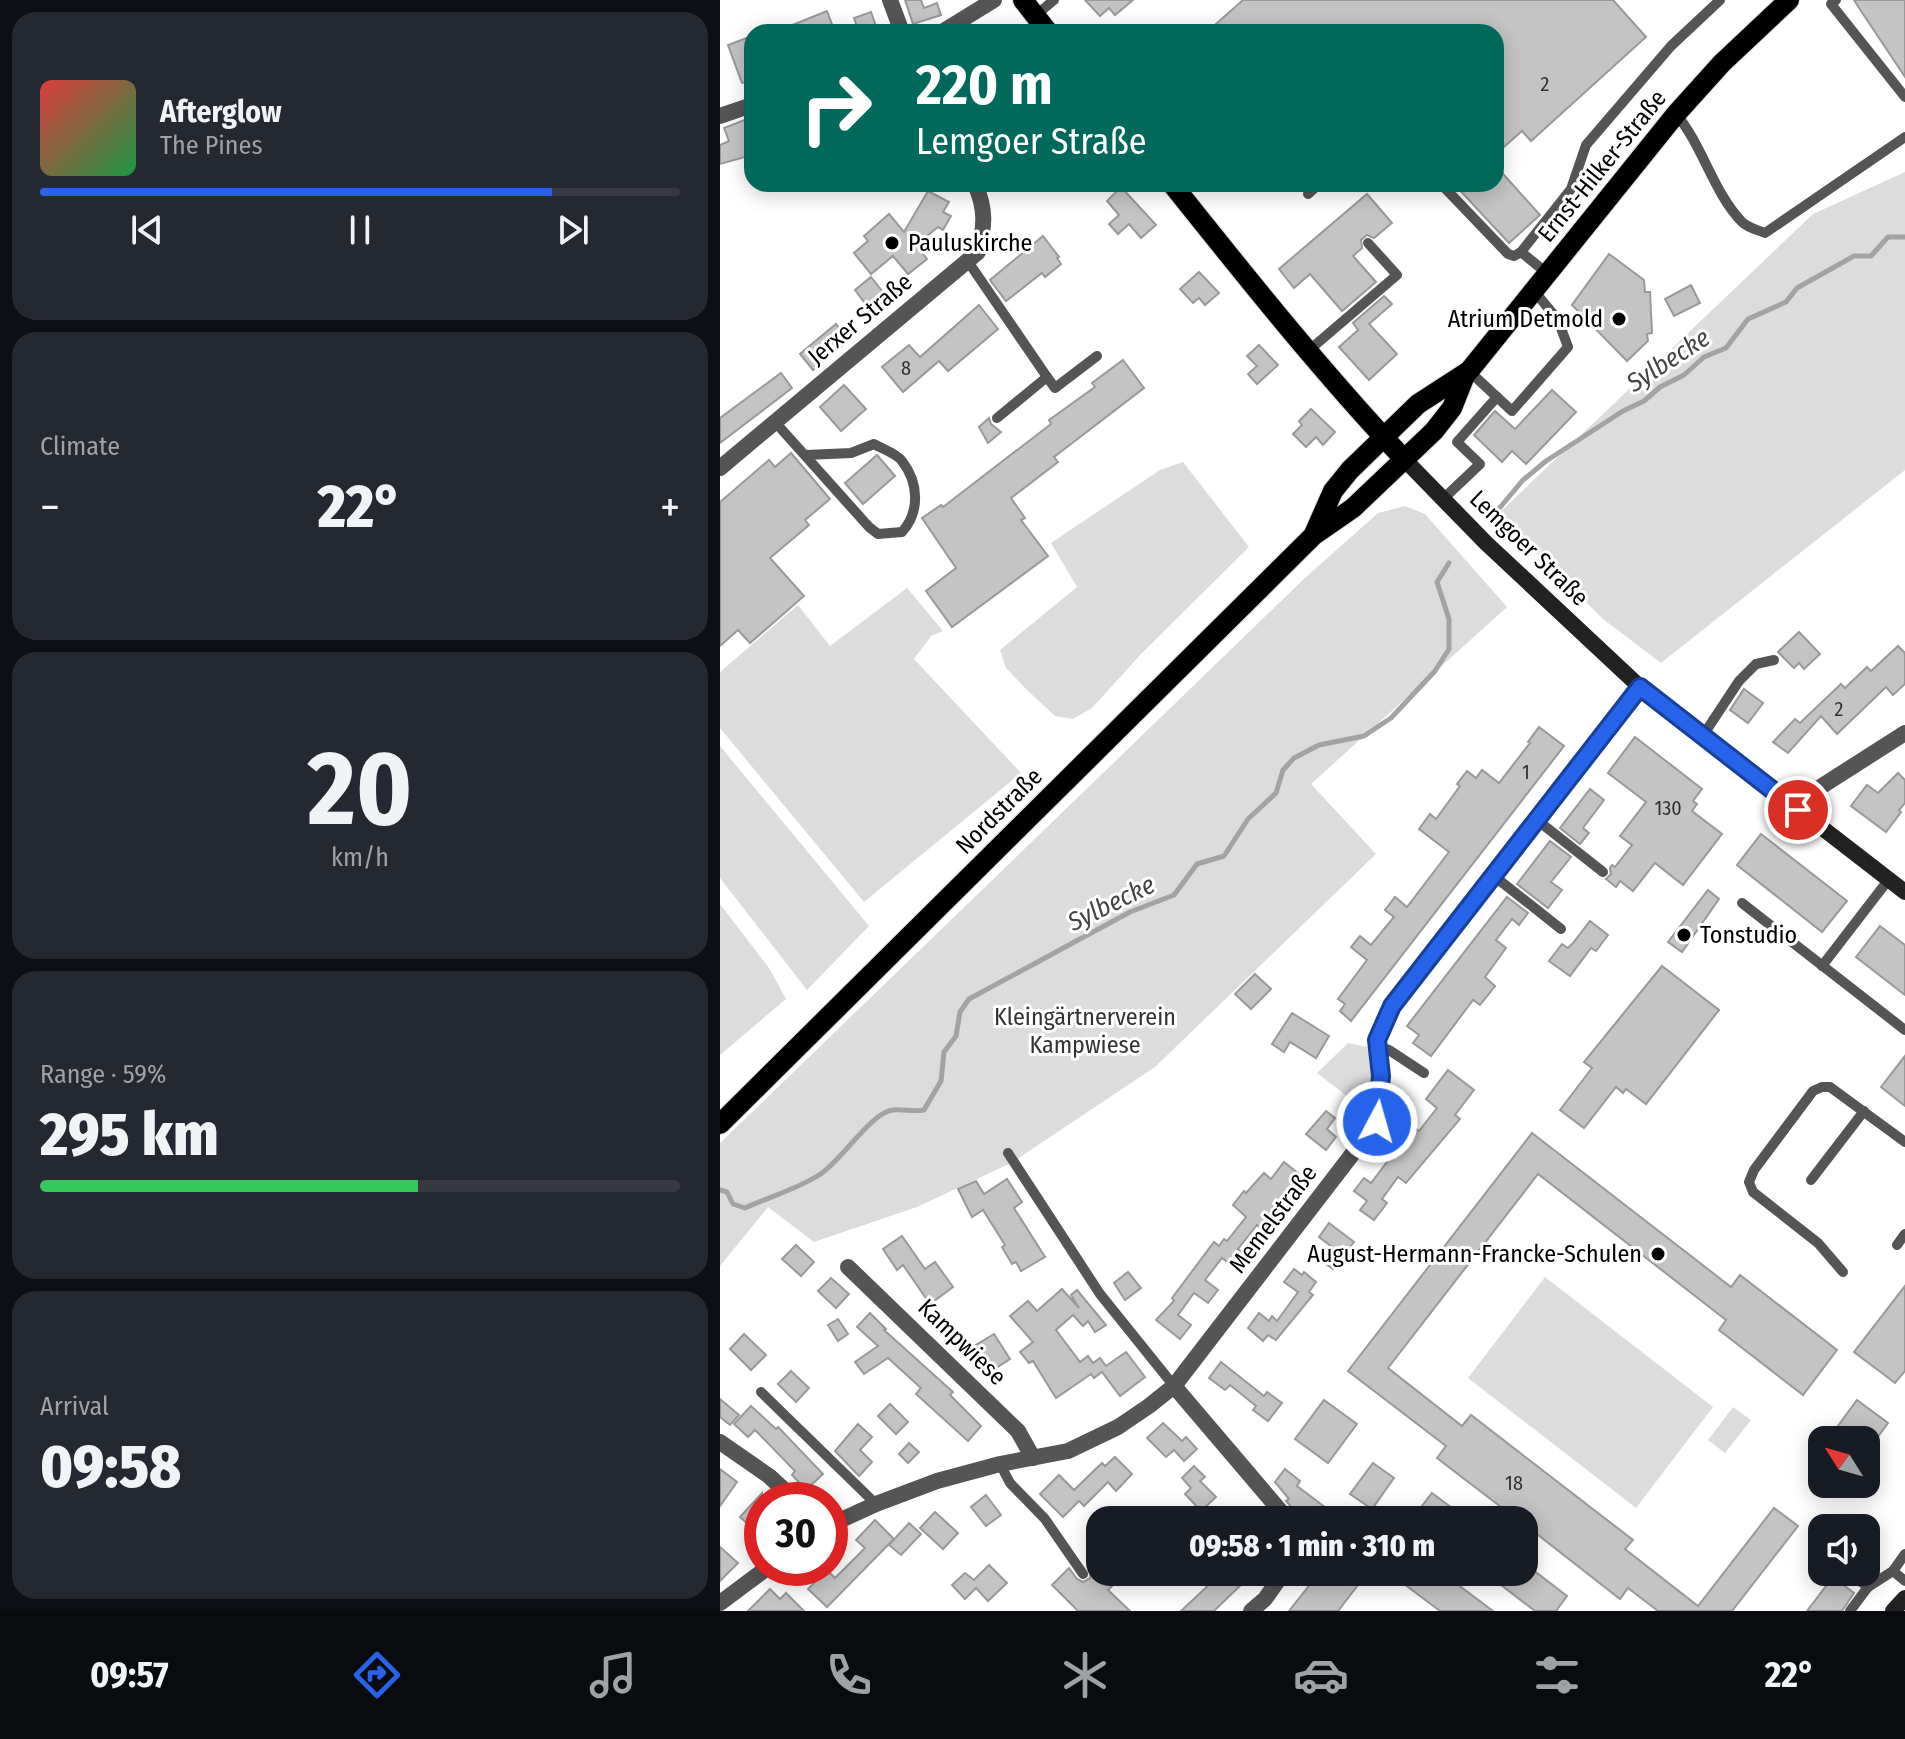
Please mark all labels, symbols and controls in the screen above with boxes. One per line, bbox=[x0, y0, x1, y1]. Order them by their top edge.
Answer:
text: 220 m bbox=[916, 52, 1053, 119]
icon: right bbox=[784, 56, 888, 160]
house number: 2 bbox=[1541, 72, 1550, 96]
street label: Ernst-Hilker-Straße bbox=[1532, 84, 1672, 248]
text: Afterglow bbox=[160, 94, 282, 130]
text: Lemgoer Straße bbox=[916, 120, 1146, 164]
text: The Pines bbox=[160, 130, 263, 161]
icon: previous bbox=[125, 208, 169, 252]
icon: pause bbox=[338, 208, 382, 252]
icon: next bbox=[551, 208, 595, 252]
place label: Pauluskirche bbox=[908, 229, 1032, 257]
marker: Pauluskirche bbox=[883, 234, 901, 252]
street label: Jerxer Straße bbox=[802, 268, 918, 370]
place label: Atrium Detmold bbox=[1448, 305, 1603, 333]
marker: Atrium Detmold bbox=[1610, 310, 1628, 328]
water label: Sylbecke bbox=[1620, 322, 1716, 399]
house number: 8 bbox=[901, 356, 911, 380]
text: Climate bbox=[40, 431, 120, 462]
text: 22° bbox=[318, 471, 402, 543]
text: − bbox=[40, 481, 60, 534]
text: + bbox=[660, 481, 680, 534]
street label: Lemgoer Straße bbox=[1464, 485, 1594, 611]
house number: 2 bbox=[1835, 697, 1844, 721]
text: 20 bbox=[308, 727, 412, 852]
house number: 1 bbox=[1522, 760, 1530, 784]
street label: Nordstraße bbox=[950, 762, 1048, 860]
pin bbox=[1764, 776, 1832, 844]
icon: arrive bbox=[1776, 788, 1820, 832]
house number: 130 bbox=[1654, 796, 1682, 820]
text: km/h bbox=[331, 842, 389, 873]
water label: Sylbecke bbox=[1062, 869, 1160, 938]
place label: Tonstudio bbox=[1700, 921, 1797, 949]
marker: Tonstudio bbox=[1675, 926, 1693, 944]
park label: Kleingärtnerverein Kampwiese bbox=[994, 1003, 1176, 1059]
text: Range · 59% bbox=[40, 1059, 166, 1090]
position arrow bbox=[1335, 1080, 1419, 1164]
text: 295 km bbox=[40, 1099, 219, 1171]
street label: Memelstraße bbox=[1223, 1160, 1323, 1278]
place label: August-Hermann-Francke-Schulen bbox=[1307, 1240, 1642, 1268]
marker: August-Hermann-Francke-Schulen bbox=[1649, 1245, 1667, 1263]
street label: Kampwiese bbox=[912, 1293, 1012, 1391]
text: Arrival bbox=[40, 1391, 109, 1422]
north arrow bbox=[1808, 1426, 1880, 1498]
map controls bbox=[1808, 1426, 1880, 1586]
text: 09:58 bbox=[40, 1431, 181, 1503]
house number: 18 bbox=[1505, 1471, 1523, 1495]
speed limit sign: 30 bbox=[744, 1482, 848, 1586]
button: sound bbox=[1808, 1514, 1880, 1586]
text: 09:58 · 1 min · 310 m bbox=[1189, 1528, 1435, 1564]
icon: directions bbox=[349, 1647, 405, 1703]
icon: music bbox=[585, 1647, 641, 1703]
icon: phone bbox=[821, 1647, 877, 1703]
icon: climate bbox=[1057, 1647, 1113, 1703]
icon: car bbox=[1293, 1647, 1349, 1703]
icon: filters bbox=[1529, 1647, 1585, 1703]
text: 09:57 bbox=[90, 1653, 169, 1697]
text: 22° bbox=[1765, 1653, 1815, 1697]

